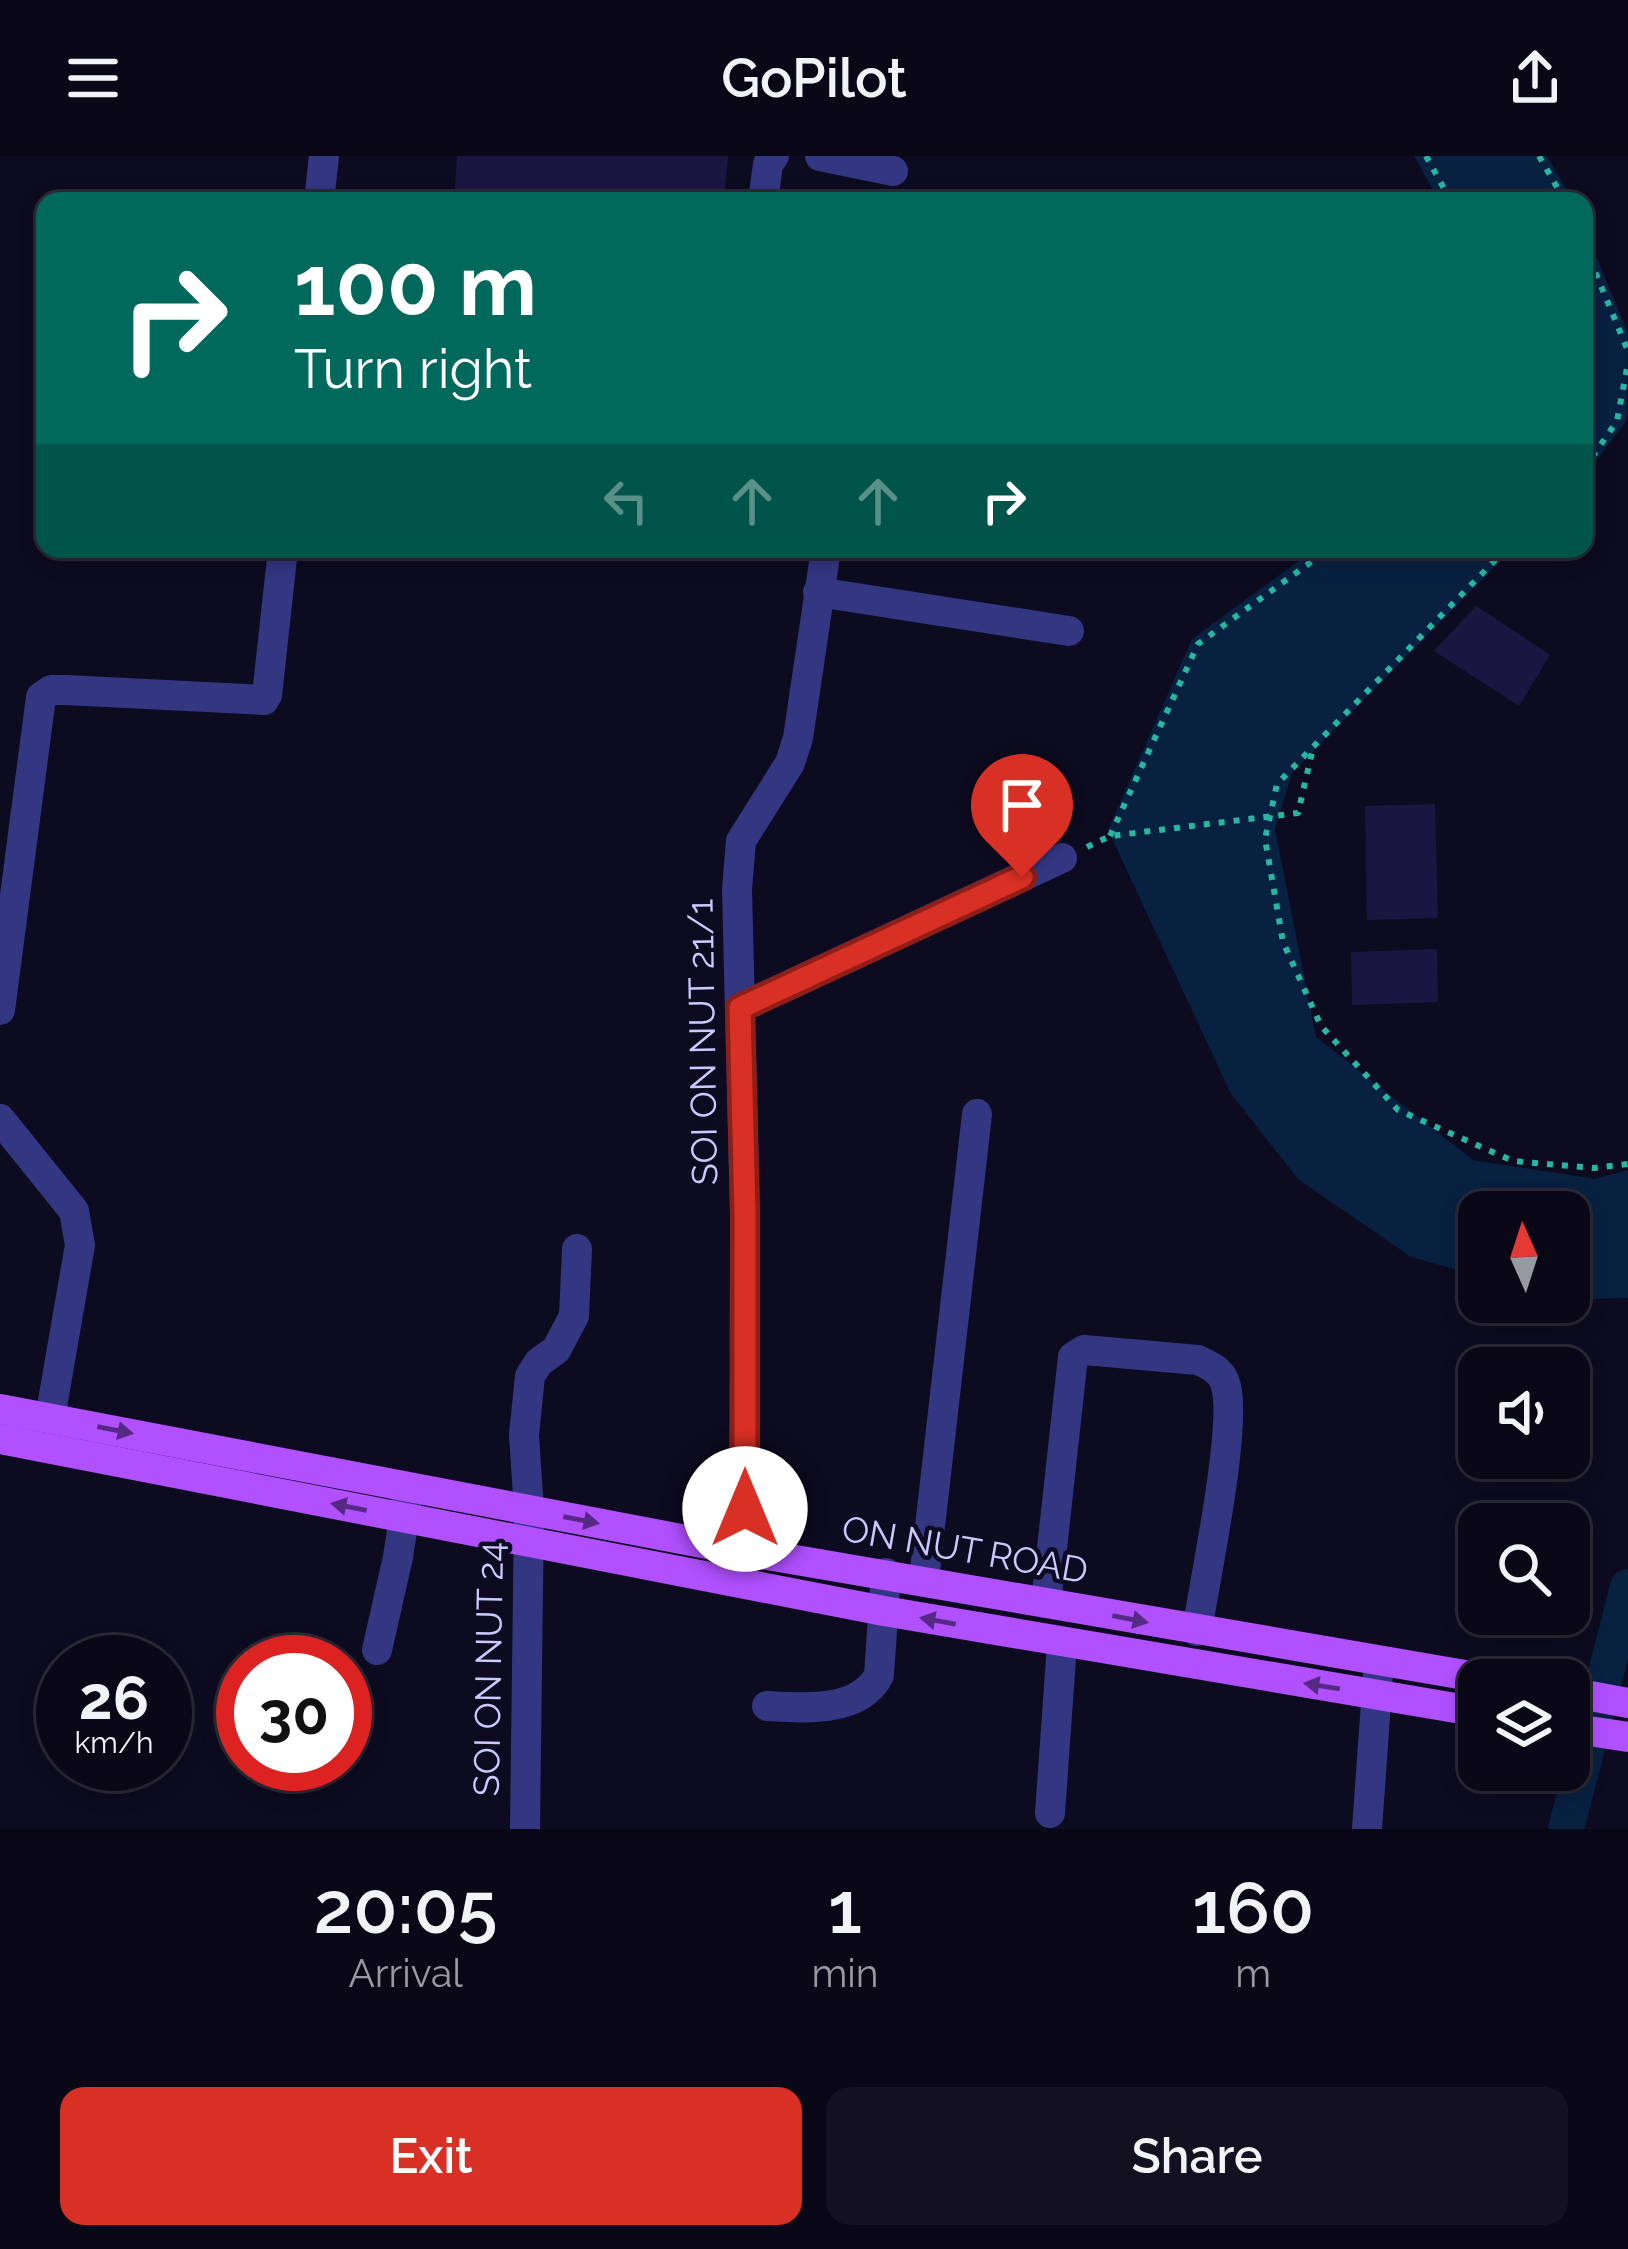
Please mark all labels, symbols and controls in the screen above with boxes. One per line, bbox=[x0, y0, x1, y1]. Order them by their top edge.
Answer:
icon: menu bbox=[60, 45, 126, 111]
icon: share bbox=[1502, 45, 1568, 111]
text: GoPilot bbox=[721, 46, 907, 110]
text: 100 m bbox=[294, 236, 537, 335]
icon: right bbox=[96, 240, 252, 396]
text: Turn right bbox=[294, 337, 532, 401]
icon: left bbox=[593, 468, 659, 534]
icon: ahead bbox=[719, 468, 785, 534]
icon: ahead bbox=[845, 468, 911, 534]
icon: right bbox=[971, 468, 1037, 534]
pin bbox=[971, 754, 1073, 877]
icon: arrive bbox=[989, 772, 1055, 838]
street label: SOI ON NUT 21/1 bbox=[679, 898, 725, 1186]
north arrow bbox=[1458, 1191, 1590, 1323]
map controls bbox=[1458, 1191, 1590, 1791]
button: sound bbox=[1458, 1347, 1590, 1479]
one-way arrow bbox=[97, 1421, 134, 1440]
position arrow bbox=[682, 1446, 808, 1572]
one-way arrow bbox=[329, 1497, 367, 1516]
button: search bbox=[1458, 1503, 1590, 1635]
street label: ON NUT ROAD bbox=[839, 1507, 1091, 1591]
one-way arrow bbox=[562, 1511, 600, 1530]
street label: SOI ON NUT 24 bbox=[465, 1541, 511, 1797]
one-way arrow bbox=[1111, 1610, 1149, 1629]
one-way arrow bbox=[918, 1611, 956, 1630]
speed limit sign: 30 bbox=[216, 1635, 372, 1791]
button: layers bbox=[1458, 1659, 1590, 1791]
text: 26 bbox=[79, 1663, 149, 1733]
one-way arrow bbox=[1303, 1676, 1340, 1695]
text: km/h bbox=[74, 1725, 154, 1760]
text: 20:05 bbox=[314, 1865, 498, 1950]
text: 1 bbox=[828, 1865, 862, 1950]
text: 160 bbox=[1192, 1865, 1314, 1950]
text: Arrival bbox=[348, 1950, 463, 1996]
text: min bbox=[811, 1950, 878, 1996]
text: m bbox=[1235, 1950, 1271, 1996]
button: Exit bbox=[60, 2087, 802, 2225]
button: Share bbox=[826, 2087, 1568, 2225]

